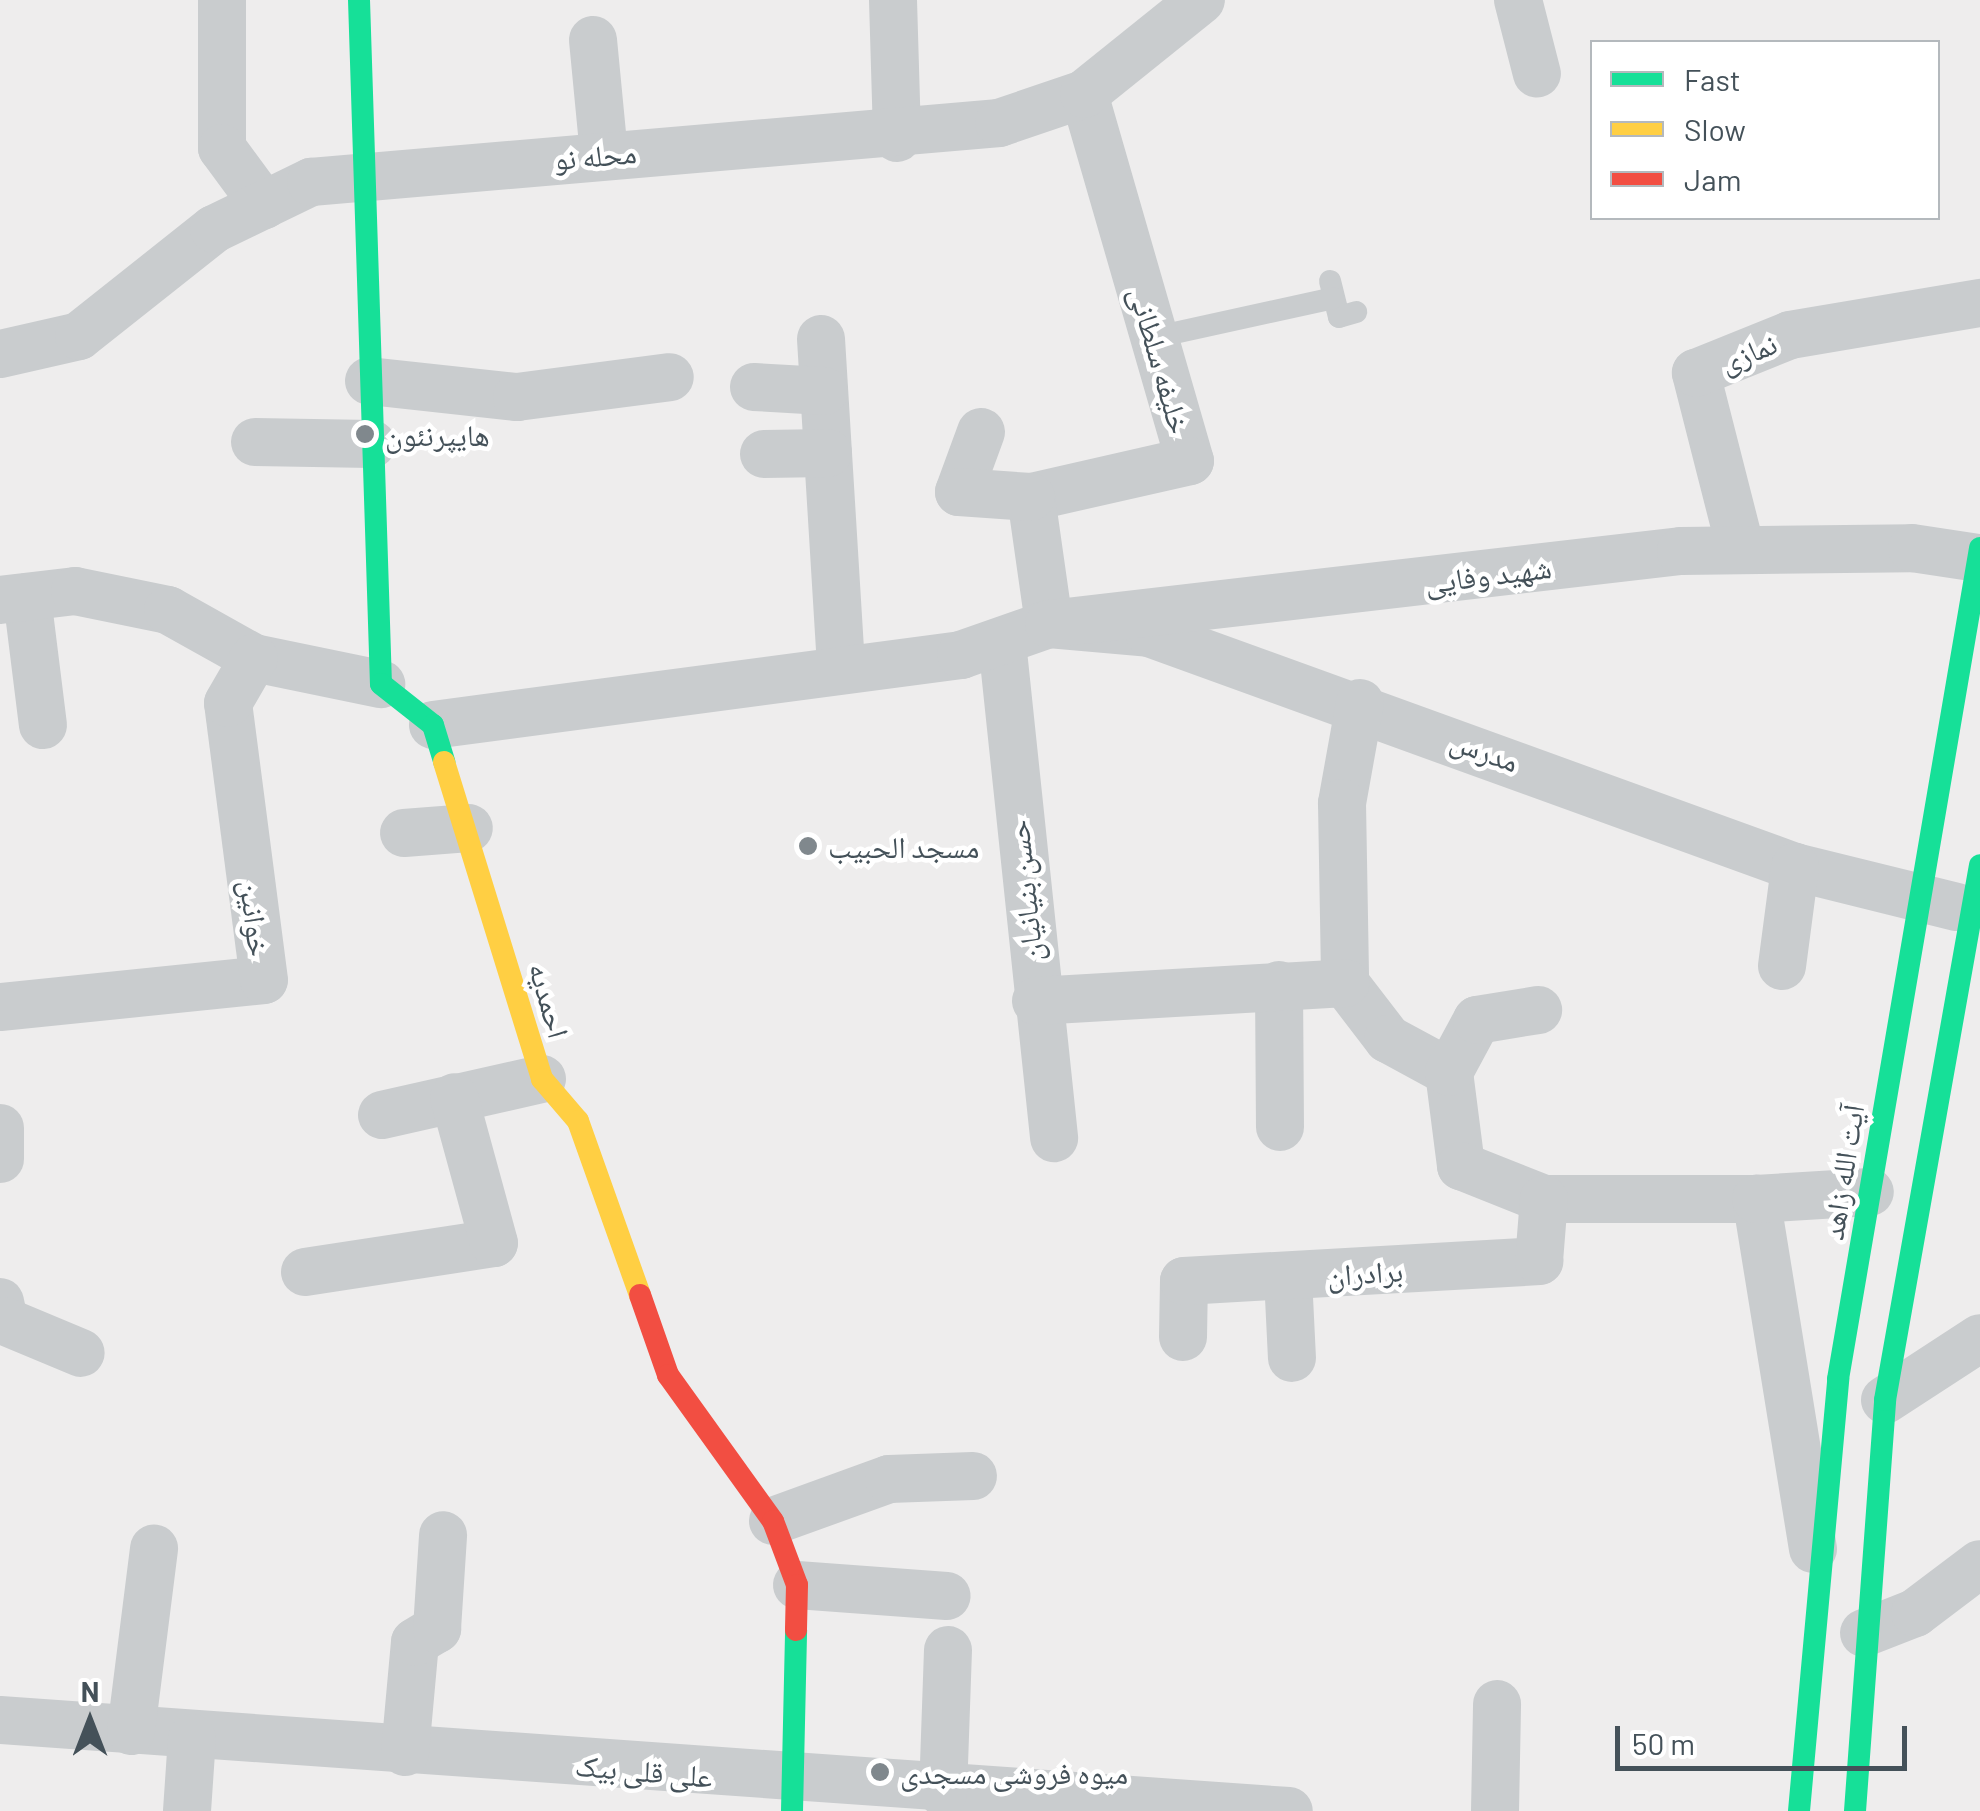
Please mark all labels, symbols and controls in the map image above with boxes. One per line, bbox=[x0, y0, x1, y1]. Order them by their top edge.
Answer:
legend bbox=[1590, 40, 1940, 220]
text: Fast bbox=[1684, 61, 1741, 97]
text: Slow bbox=[1684, 111, 1746, 147]
street label: محله نو bbox=[552, 133, 638, 177]
text: Jam bbox=[1684, 161, 1741, 197]
street label: خلیفه سلطانی bbox=[1123, 283, 1199, 437]
street label: نمازی bbox=[1714, 324, 1782, 380]
place label: هایپرنئون bbox=[385, 416, 490, 452]
marker: هایپرنئون bbox=[354, 423, 376, 445]
street label: شهید وفایی bbox=[1423, 548, 1553, 600]
street label: مدرس bbox=[1446, 721, 1524, 779]
street label: حسن بنیانیان bbox=[999, 818, 1049, 964]
place label: مسجد الحبیب bbox=[828, 828, 979, 864]
marker: مسجد الحبیب bbox=[797, 835, 819, 857]
street label: خوانین bbox=[233, 878, 279, 958]
street label: احمدیه bbox=[522, 958, 578, 1042]
street label: آیت الله زاهد bbox=[1814, 1102, 1870, 1242]
street label: برادران bbox=[1326, 1251, 1404, 1293]
north arrow bbox=[40, 1671, 140, 1771]
text: N bbox=[81, 1674, 99, 1708]
scale bar bbox=[1620, 1706, 1912, 1768]
text: 50 m bbox=[1632, 1725, 1695, 1761]
street label: علی قلی بیک bbox=[574, 1746, 714, 1794]
place label: میوه فروشی مسجدی bbox=[900, 1754, 1128, 1790]
marker: میوه فروشی مسجدی bbox=[869, 1761, 891, 1783]

